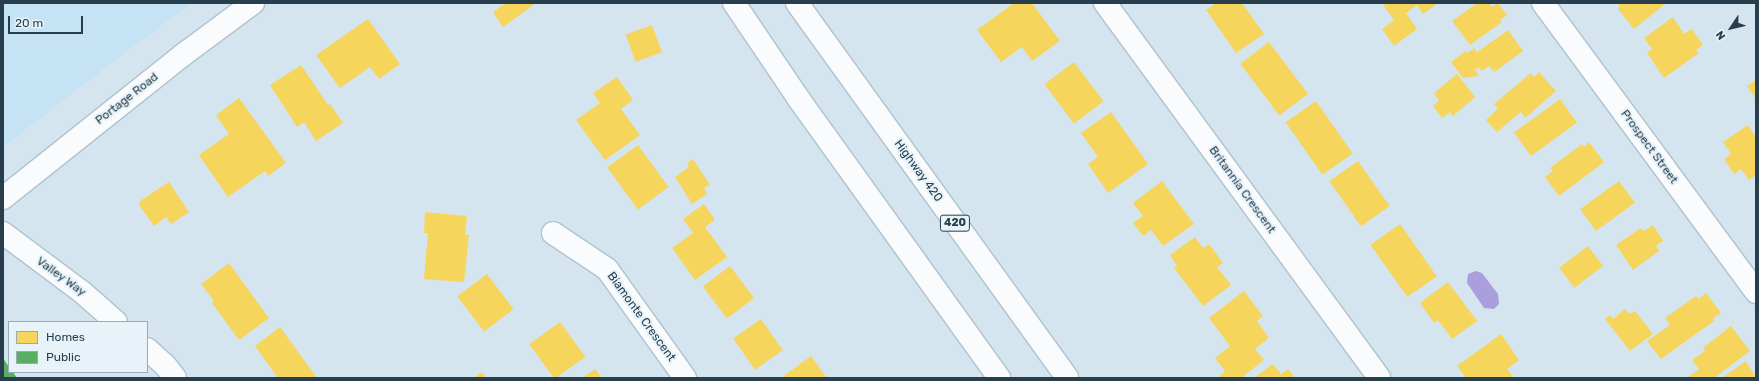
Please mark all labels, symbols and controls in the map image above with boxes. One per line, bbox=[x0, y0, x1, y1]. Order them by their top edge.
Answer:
scale bar bbox=[10, 8, 85, 34]
north arrow bbox=[1711, 8, 1751, 48]
text: 20 m bbox=[15, 16, 43, 30]
text: N bbox=[1713, 28, 1728, 42]
street label: Portage Road bbox=[93, 70, 161, 128]
street label: Prospect Street bbox=[1617, 107, 1681, 187]
street label: Highway 420 bbox=[891, 137, 945, 205]
street label: Britannia Crescent bbox=[1206, 144, 1278, 236]
road number: 420 bbox=[939, 214, 971, 232]
street label: Valley Way bbox=[33, 254, 89, 300]
street label: Biamonte Crescent bbox=[604, 269, 678, 365]
legend bbox=[8, 321, 148, 373]
text: Homes bbox=[46, 330, 85, 344]
text: Public bbox=[46, 350, 81, 364]

